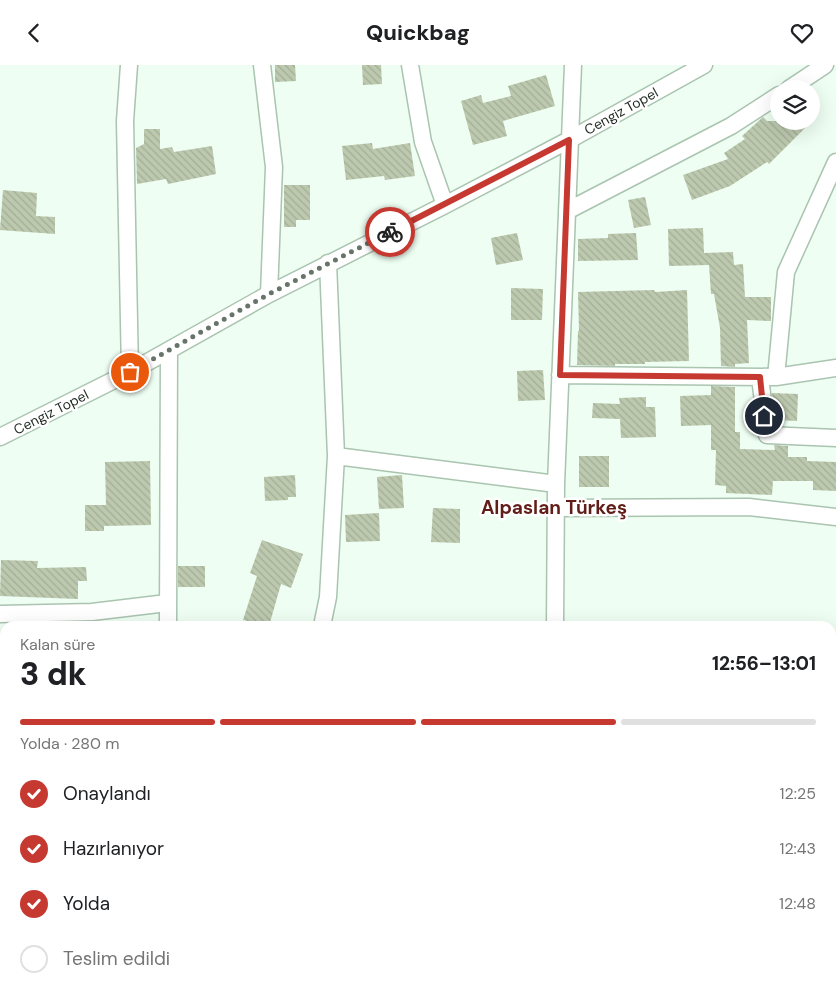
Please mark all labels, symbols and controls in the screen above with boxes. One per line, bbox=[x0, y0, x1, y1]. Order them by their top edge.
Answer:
text: Quickbag bbox=[366, 18, 470, 47]
icon: back bbox=[20, 19, 48, 47]
icon: heart bbox=[788, 19, 816, 47]
map controls bbox=[770, 80, 820, 130]
button: layers bbox=[770, 80, 820, 130]
street label: Cengiz Topel bbox=[581, 83, 661, 139]
courier bbox=[365, 207, 415, 257]
icon: bike bbox=[376, 218, 404, 246]
pin bbox=[109, 351, 151, 393]
icon: bag bbox=[116, 358, 144, 386]
street label: Cengiz Topel bbox=[10, 385, 92, 439]
pin bbox=[743, 395, 785, 437]
icon: home bbox=[750, 402, 778, 430]
district label: Alpaslan Türkeş bbox=[481, 495, 627, 520]
text: Kalan süre bbox=[20, 634, 95, 655]
text: 12:56–13:01 bbox=[712, 651, 816, 676]
text: 3 dk bbox=[20, 653, 87, 695]
text: Yolda · 280 m bbox=[20, 733, 120, 754]
icon: check bbox=[20, 780, 48, 808]
text: Onaylandı bbox=[63, 781, 151, 806]
text: 12:25 bbox=[780, 783, 816, 804]
icon: check bbox=[20, 835, 48, 863]
text: Hazırlanıyor bbox=[63, 836, 164, 861]
text: 12:43 bbox=[779, 838, 816, 859]
icon: check bbox=[20, 890, 48, 918]
text: Yolda bbox=[63, 891, 110, 916]
text: 12:48 bbox=[779, 893, 816, 914]
text: Teslim edildi bbox=[63, 946, 170, 971]

